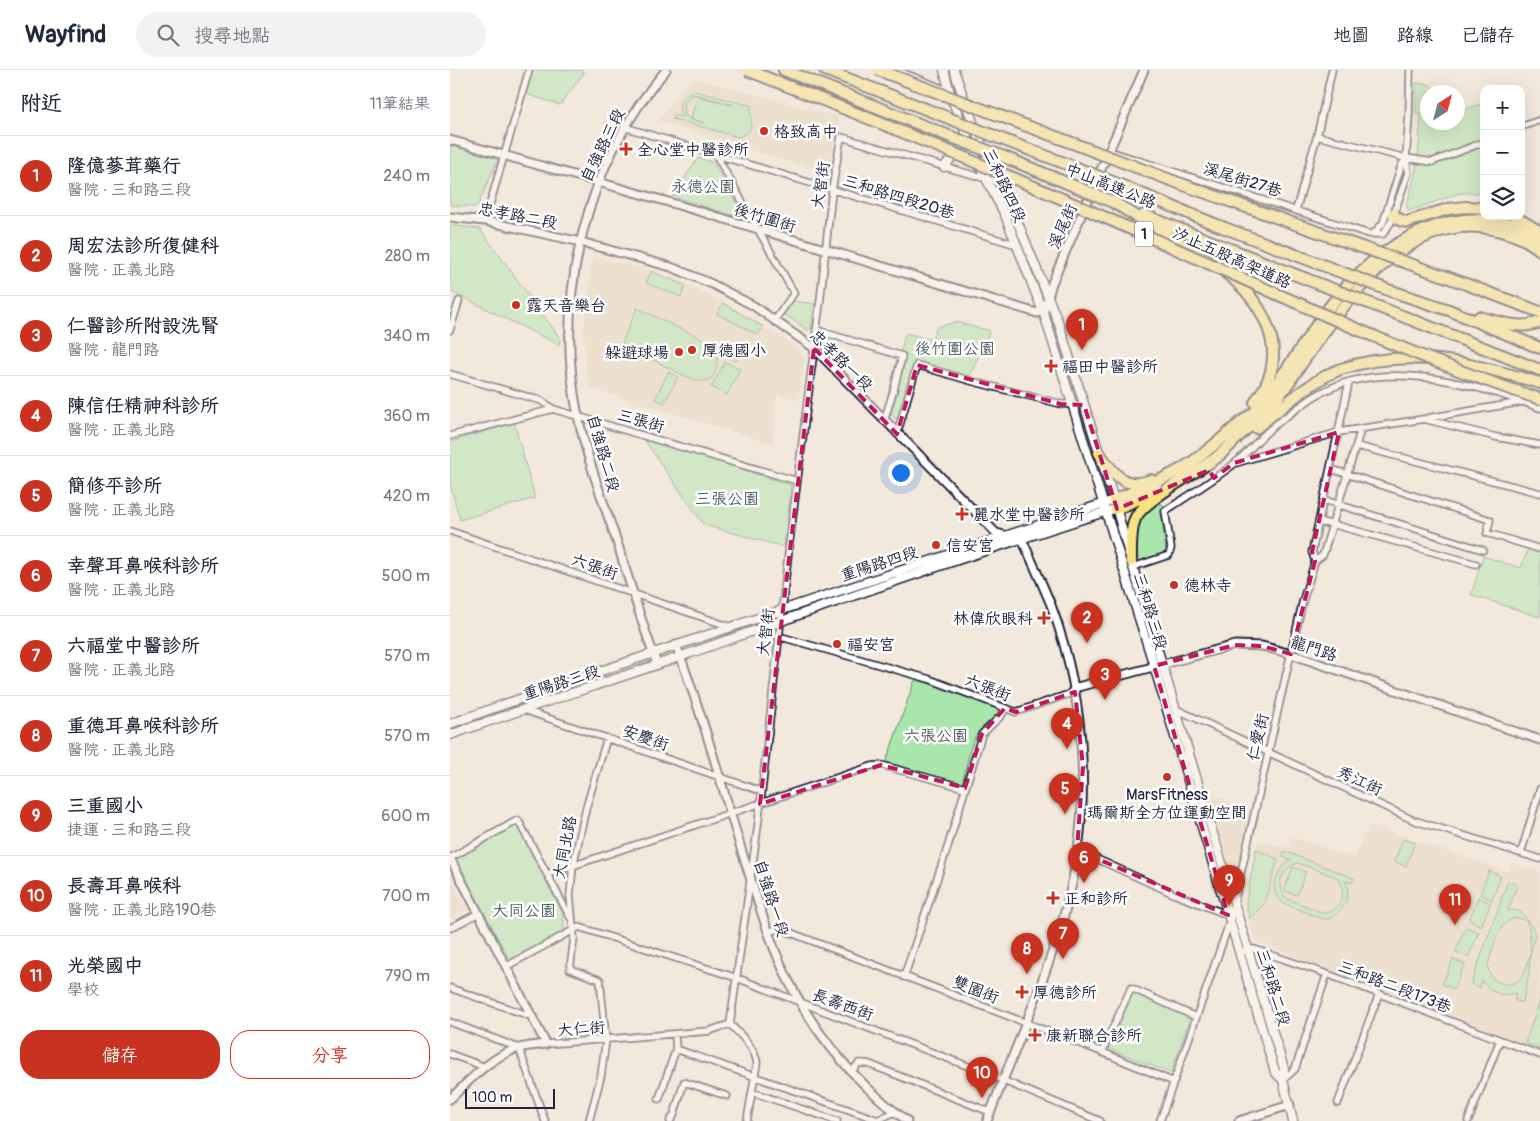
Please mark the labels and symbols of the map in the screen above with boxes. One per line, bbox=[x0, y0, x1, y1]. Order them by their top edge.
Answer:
north arrow bbox=[1420, 85, 1465, 130]
street label: 自強路三段 bbox=[576, 105, 629, 186]
place label: 格致高中 bbox=[774, 122, 838, 142]
marker: 格致高中 bbox=[758, 125, 770, 137]
place label: 全心堂中醫診所 bbox=[637, 140, 749, 160]
marker: 全心堂中醫診所 bbox=[619, 142, 633, 156]
street label: 三和路四段 bbox=[978, 145, 1030, 226]
street label: 溪尾街27巷 bbox=[1201, 158, 1285, 201]
street label: 中山高速公路 bbox=[1062, 159, 1159, 213]
street label: 大智街 bbox=[808, 160, 834, 210]
street label: 三和路四段20巷 bbox=[840, 170, 957, 223]
park label: 永德公園 bbox=[671, 177, 735, 197]
street label: 忠孝路二段 bbox=[477, 199, 559, 233]
street label: 後竹圍街 bbox=[731, 199, 798, 237]
street label: 溪尾街 bbox=[1044, 200, 1082, 252]
road number: 1 bbox=[1135, 222, 1153, 246]
street label: 汐止五股高架道路 bbox=[1169, 223, 1294, 293]
place label: 露天音樂台 bbox=[526, 296, 606, 316]
marker: 露天音樂台 bbox=[510, 299, 522, 311]
pin: 1 bbox=[1066, 309, 1098, 350]
street label: 忠孝路一段 bbox=[806, 326, 877, 396]
park label: 後竹圍公園 bbox=[915, 339, 995, 359]
place label: 厚德國小 bbox=[702, 341, 766, 361]
place label: 躲避球場 bbox=[605, 343, 669, 363]
marker: 厚德國小 bbox=[686, 344, 698, 356]
marker: 躲避球場 bbox=[673, 346, 685, 358]
place label: 福田中醫診所 bbox=[1062, 357, 1158, 377]
marker: 福田中醫診所 bbox=[1044, 359, 1058, 373]
street label: 三張街 bbox=[615, 405, 667, 437]
street label: 自強路二段 bbox=[582, 412, 624, 494]
your location bbox=[888, 460, 914, 486]
park label: 三張公園 bbox=[695, 489, 759, 509]
place label: 麗水堂中醫診所 bbox=[973, 505, 1085, 525]
marker: 麗水堂中醫診所 bbox=[955, 507, 969, 521]
place label: 信安宮 bbox=[946, 536, 994, 556]
marker: 信安宮 bbox=[930, 539, 942, 551]
street label: 重陽路四段 bbox=[838, 542, 920, 586]
street label: 六張街 bbox=[569, 550, 621, 584]
street label: 三和路三段 bbox=[1129, 570, 1171, 652]
place label: 德林寺 bbox=[1184, 576, 1232, 596]
marker: 德林寺 bbox=[1168, 579, 1180, 591]
pin: 2 bbox=[1071, 602, 1103, 643]
street label: 大智街 bbox=[753, 607, 779, 657]
place label: 林偉欣眼科 bbox=[953, 609, 1033, 629]
marker: 林偉欣眼科 bbox=[1037, 611, 1051, 625]
street label: 龍門路 bbox=[1288, 632, 1340, 666]
place label: 福安宮 bbox=[847, 635, 895, 655]
marker: 福安宮 bbox=[831, 638, 843, 650]
pin: 3 bbox=[1089, 659, 1121, 700]
street label: 重陽路三段 bbox=[520, 661, 602, 705]
street label: 六張街 bbox=[962, 670, 1014, 706]
pin: 4 bbox=[1051, 708, 1083, 749]
street label: 仁愛街 bbox=[1243, 712, 1273, 763]
street label: 安慶街 bbox=[620, 721, 672, 755]
park label: 六張公園 bbox=[904, 726, 968, 746]
street label: 秀江街 bbox=[1334, 762, 1386, 800]
marker: MarsFitness 瑪爾斯全方位運動空間 bbox=[1161, 771, 1173, 783]
pin: 5 bbox=[1049, 773, 1081, 814]
place label: MarsFitness 瑪爾斯全方位運動空間 bbox=[1087, 785, 1247, 823]
street label: 大同北路 bbox=[549, 814, 581, 881]
pin: 6 bbox=[1068, 842, 1100, 883]
street label: 自強路一段 bbox=[749, 857, 793, 939]
pin: 9 bbox=[1213, 865, 1245, 906]
pin: 11 bbox=[1439, 884, 1471, 925]
place label: 正和診所 bbox=[1064, 889, 1128, 909]
marker: 正和診所 bbox=[1046, 891, 1060, 905]
park label: 大同公園 bbox=[492, 901, 556, 921]
pin: 7 bbox=[1047, 918, 1079, 959]
pin: 8 bbox=[1011, 933, 1043, 974]
street label: 三和路二段 bbox=[1252, 946, 1294, 1028]
street label: 三和路二段173巷 bbox=[1335, 956, 1454, 1018]
street label: 雙園街 bbox=[950, 972, 1002, 1008]
place label: 厚德診所 bbox=[1033, 983, 1097, 1003]
street label: 長壽西街 bbox=[809, 985, 876, 1025]
marker: 厚德診所 bbox=[1015, 985, 1029, 999]
street label: 大仁街 bbox=[556, 1017, 606, 1041]
place label: 康新聯合診所 bbox=[1046, 1026, 1142, 1046]
marker: 康新聯合診所 bbox=[1028, 1028, 1042, 1042]
pin: 10 bbox=[966, 1057, 998, 1098]
scale bar bbox=[465, 1086, 555, 1109]

